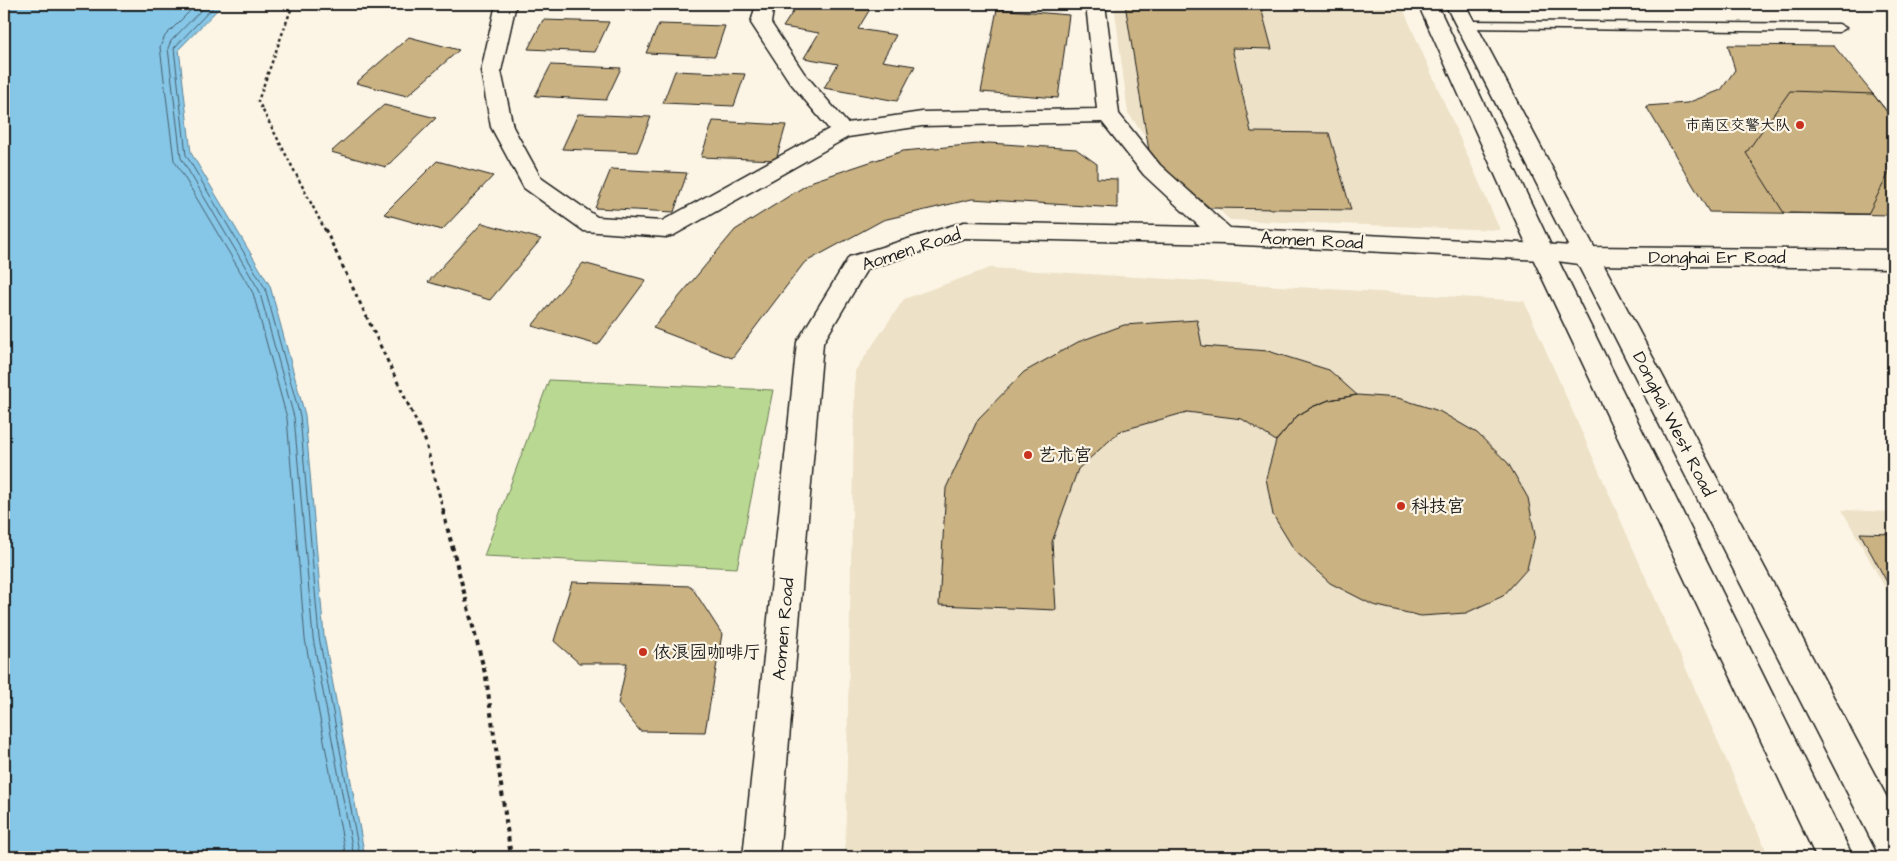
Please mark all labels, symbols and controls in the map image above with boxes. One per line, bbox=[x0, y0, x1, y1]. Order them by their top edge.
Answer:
place label: 市南区交警大队 bbox=[1685, 115, 1790, 136]
marker: 市南区交警大队 bbox=[1794, 119, 1806, 131]
street label: Aomen Road bbox=[858, 222, 964, 277]
street label: Aomen Road bbox=[1260, 225, 1364, 256]
street label: Donghai Er Road bbox=[1648, 245, 1786, 271]
street label: Donghai West Road bbox=[1625, 347, 1721, 501]
place label: 艺术宫 bbox=[1038, 443, 1092, 468]
marker: 艺术宫 bbox=[1022, 449, 1034, 461]
place label: 科技宫 bbox=[1411, 494, 1465, 519]
marker: 科技宫 bbox=[1395, 500, 1407, 512]
street label: Aomen Road bbox=[767, 577, 800, 681]
place label: 依浪园咖啡厅 bbox=[653, 640, 761, 665]
marker: 依浪园咖啡厅 bbox=[637, 646, 649, 658]

